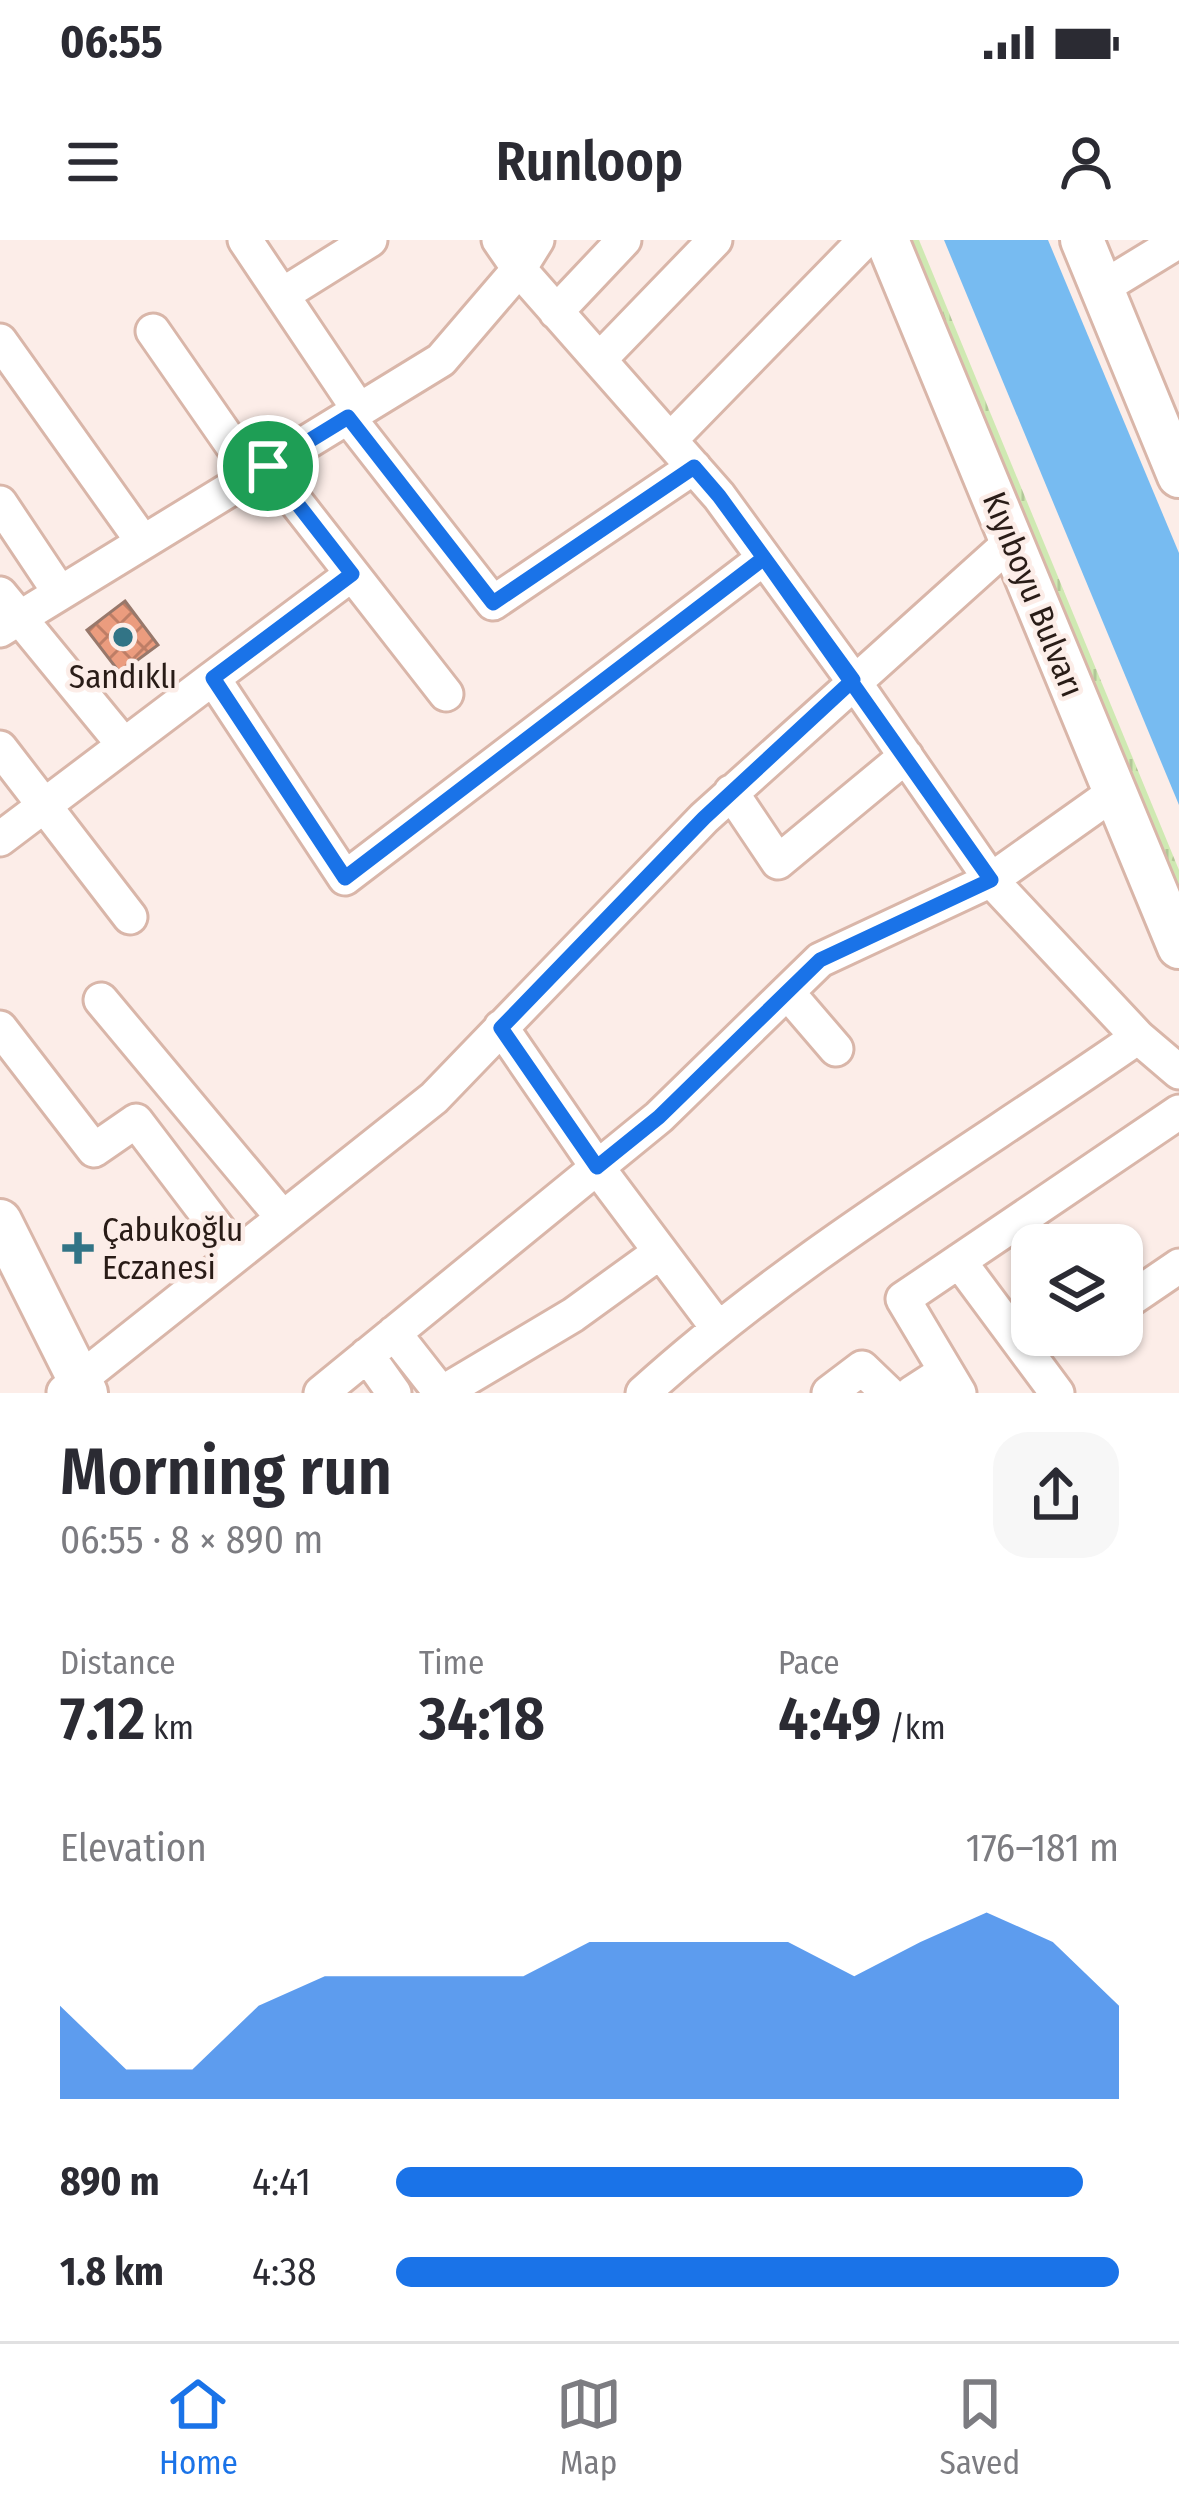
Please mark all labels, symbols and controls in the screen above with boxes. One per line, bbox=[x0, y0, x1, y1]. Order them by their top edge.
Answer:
text: 06:55 bbox=[60, 15, 163, 69]
icon: menu bbox=[60, 129, 126, 195]
icon: person bbox=[1053, 129, 1119, 195]
text: Runloop bbox=[496, 130, 683, 194]
pin bbox=[217, 415, 319, 517]
icon: arrive bbox=[235, 433, 301, 499]
street label: Kıyıboyu Bulvarı bbox=[974, 486, 1092, 703]
marker: Sandıklı bbox=[110, 624, 136, 650]
place label: Sandıklı bbox=[69, 657, 177, 697]
place label: Çabukoğlu Eczanesi bbox=[102, 1210, 243, 1288]
map controls bbox=[1011, 1224, 1143, 1356]
button: layers bbox=[1011, 1224, 1143, 1356]
marker: Çabukoğlu Eczanesi bbox=[65, 1235, 91, 1261]
text: Morning run bbox=[60, 1432, 392, 1511]
button: share bbox=[993, 1432, 1119, 1558]
text: 06:55 · 8 × 890 m bbox=[60, 1517, 323, 1563]
text: Distance bbox=[60, 1643, 176, 1683]
text: Time bbox=[419, 1643, 484, 1683]
text: Pace bbox=[778, 1643, 840, 1683]
text: 7.12 bbox=[60, 1683, 145, 1755]
text: 34:18 bbox=[419, 1683, 545, 1755]
text: 4:49 bbox=[778, 1683, 882, 1755]
text: km bbox=[145, 1708, 194, 1748]
text: /km bbox=[882, 1708, 946, 1748]
text: Elevation bbox=[60, 1825, 207, 1871]
text: 176–181 m bbox=[966, 1825, 1119, 1871]
text: 890 m bbox=[60, 2159, 160, 2205]
text: 4:41 bbox=[252, 2159, 311, 2205]
text: 1.8 km bbox=[60, 2249, 164, 2295]
text: 4:38 bbox=[252, 2249, 317, 2295]
tab: Home bbox=[159, 2371, 238, 2483]
tab: Map bbox=[556, 2371, 622, 2483]
tab: Saved bbox=[940, 2371, 1020, 2483]

